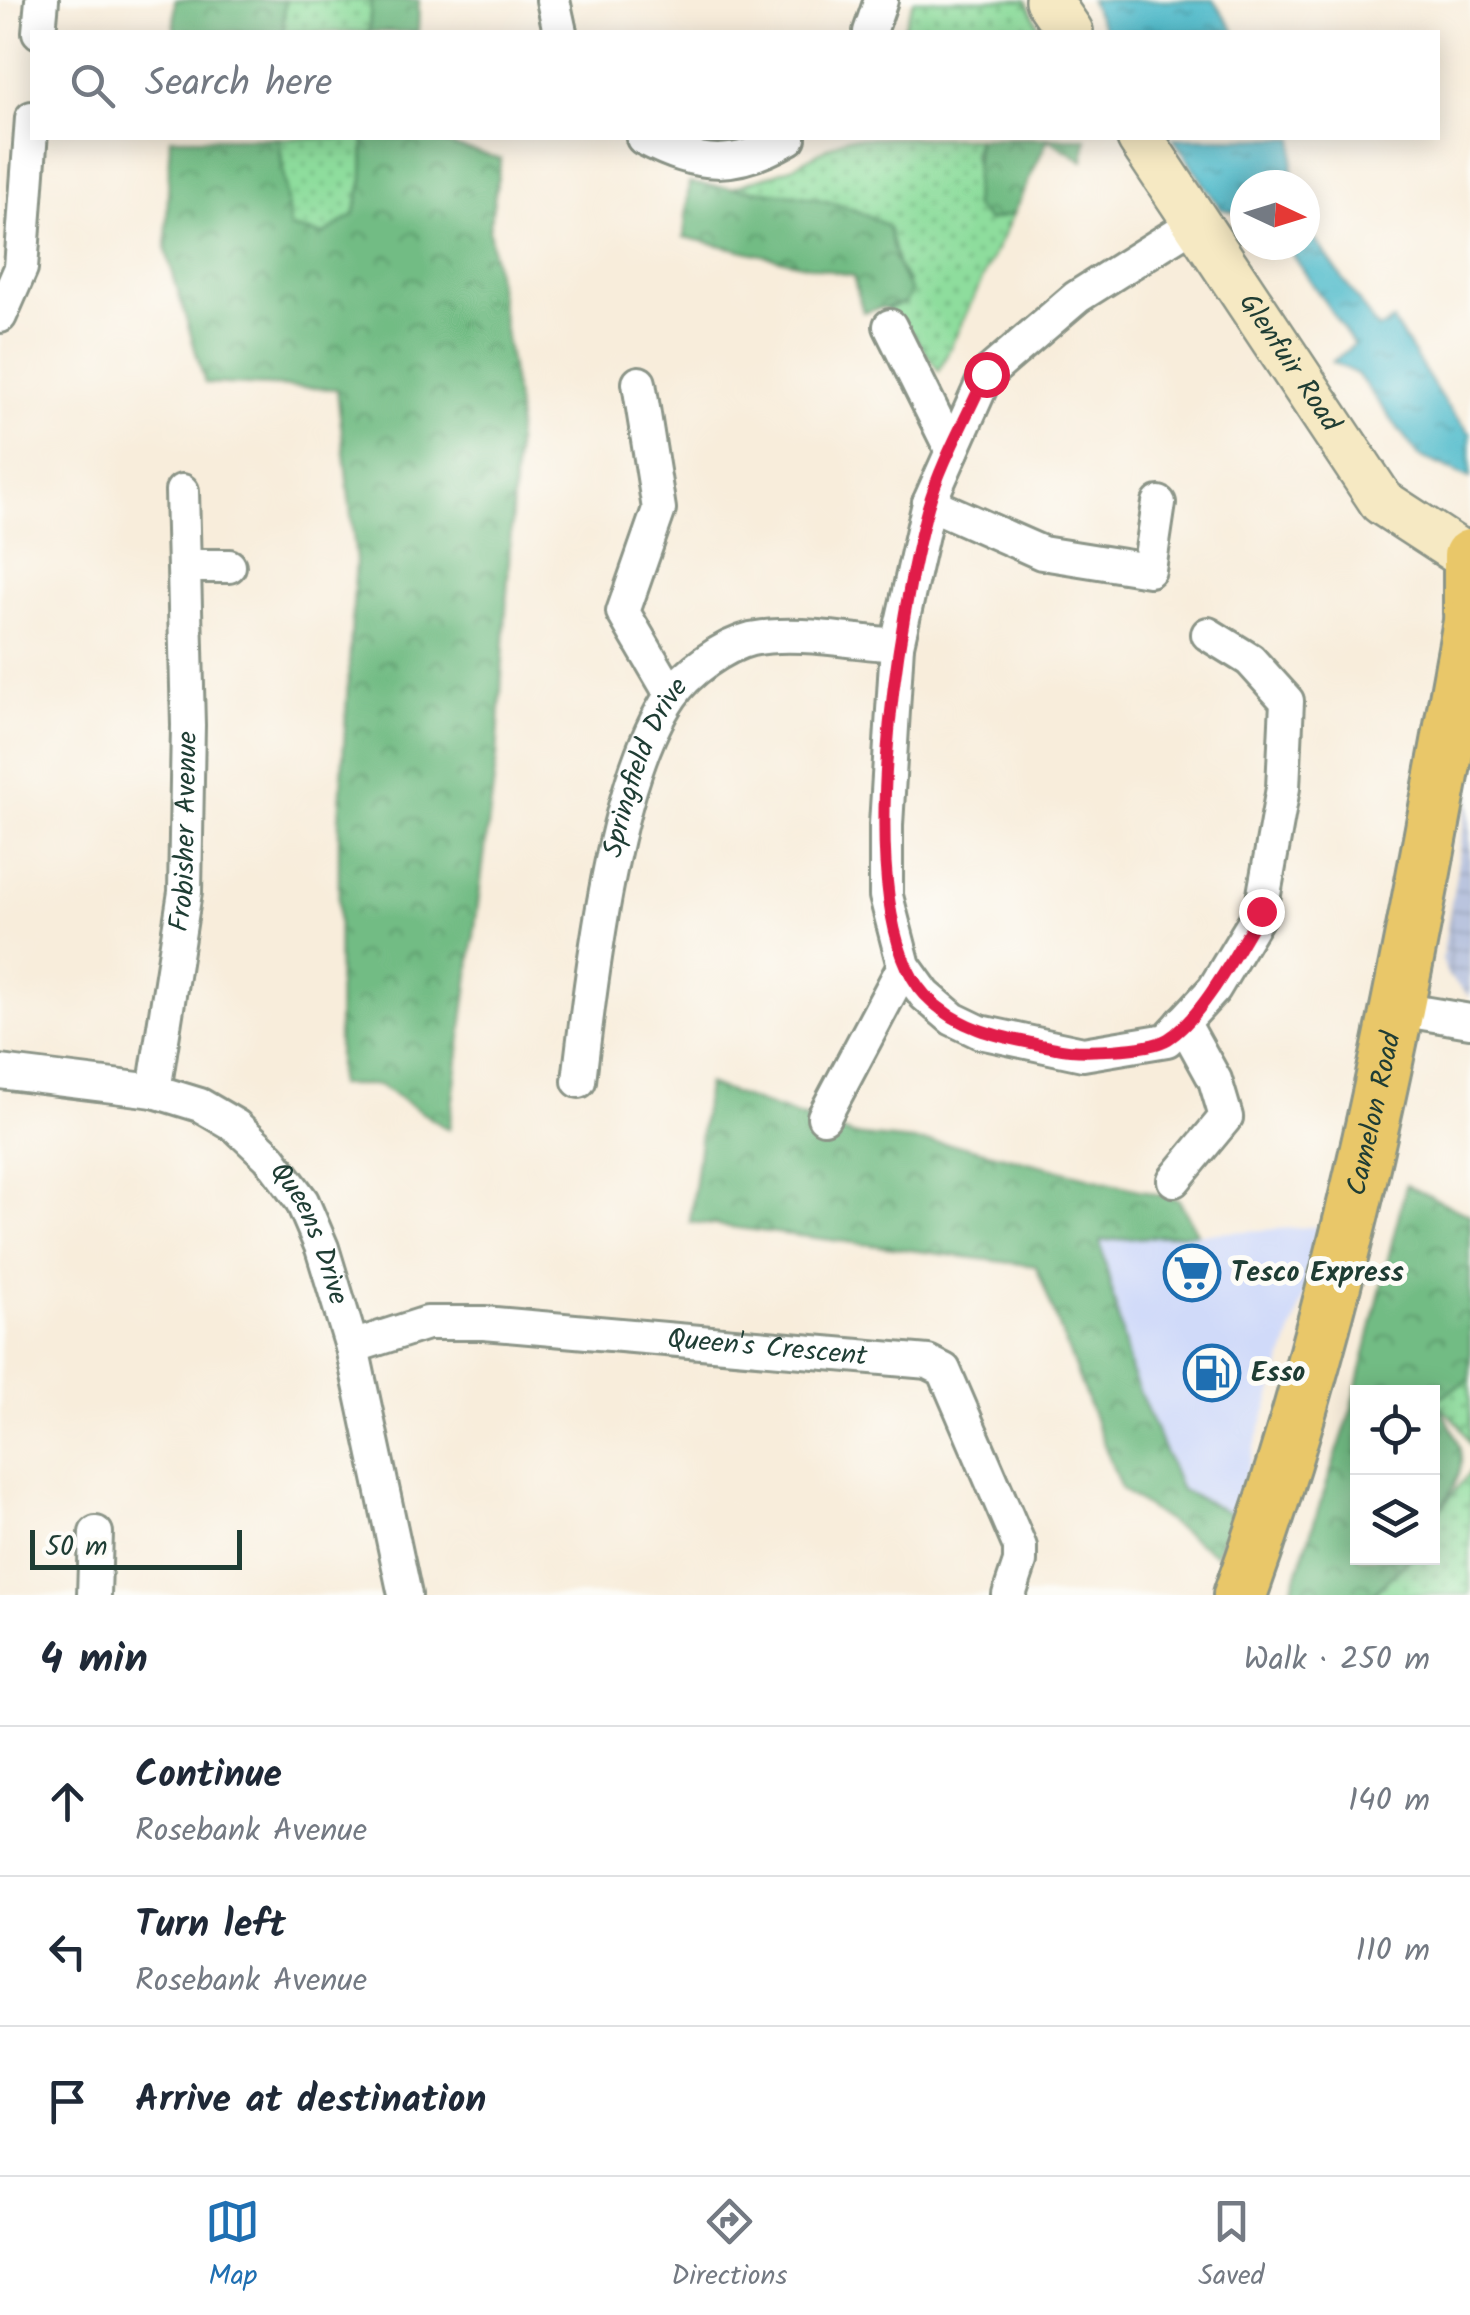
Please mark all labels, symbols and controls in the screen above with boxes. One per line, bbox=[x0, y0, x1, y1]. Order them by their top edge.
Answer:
search box bbox=[30, 30, 1440, 140]
text: Search here bbox=[145, 55, 332, 115]
icon: search bbox=[65, 58, 120, 113]
north arrow bbox=[1230, 170, 1320, 260]
street label: Glenfuir Road bbox=[1227, 284, 1353, 442]
route start bbox=[964, 352, 1010, 398]
street label: Springfield Drive bbox=[591, 667, 700, 862]
street label: Frobisher Avenue bbox=[157, 730, 210, 935]
route end bbox=[1239, 889, 1285, 935]
street label: Camelon Road bbox=[1334, 1027, 1414, 1200]
street label: Queens Drive bbox=[258, 1152, 361, 1311]
supermarket icon: Tesco Express bbox=[1162, 1243, 1222, 1303]
place label: Tesco Express bbox=[1231, 1251, 1404, 1296]
street label: Queen's Crescent bbox=[665, 1317, 870, 1379]
fuel station icon: Esso bbox=[1182, 1343, 1242, 1403]
place label: Esso bbox=[1251, 1351, 1306, 1396]
map controls bbox=[1350, 1385, 1440, 1565]
button: locate bbox=[1350, 1385, 1440, 1475]
button: layers bbox=[1350, 1475, 1440, 1565]
scale bar bbox=[30, 1525, 242, 1570]
text: 50 m bbox=[45, 1525, 108, 1570]
text: 4 min bbox=[40, 1627, 148, 1694]
text: Walk · 250 m bbox=[1244, 1635, 1430, 1686]
text: Continue bbox=[135, 1746, 282, 1806]
icon: ahead bbox=[40, 1774, 95, 1829]
text: 140 m bbox=[1348, 1776, 1430, 1827]
text: Rosebank Avenue bbox=[135, 1806, 367, 1857]
text: Turn left bbox=[135, 1896, 286, 1956]
icon: left bbox=[40, 1924, 95, 1979]
text: 110 m bbox=[1356, 1926, 1430, 1977]
text: Rosebank Avenue bbox=[135, 1956, 367, 2007]
text: Arrive at destination bbox=[135, 2071, 486, 2131]
icon: arrive bbox=[40, 2074, 95, 2129]
tab: Map bbox=[205, 2194, 260, 2299]
tab: Directions bbox=[671, 2194, 787, 2299]
tab: Saved bbox=[1198, 2194, 1265, 2299]

